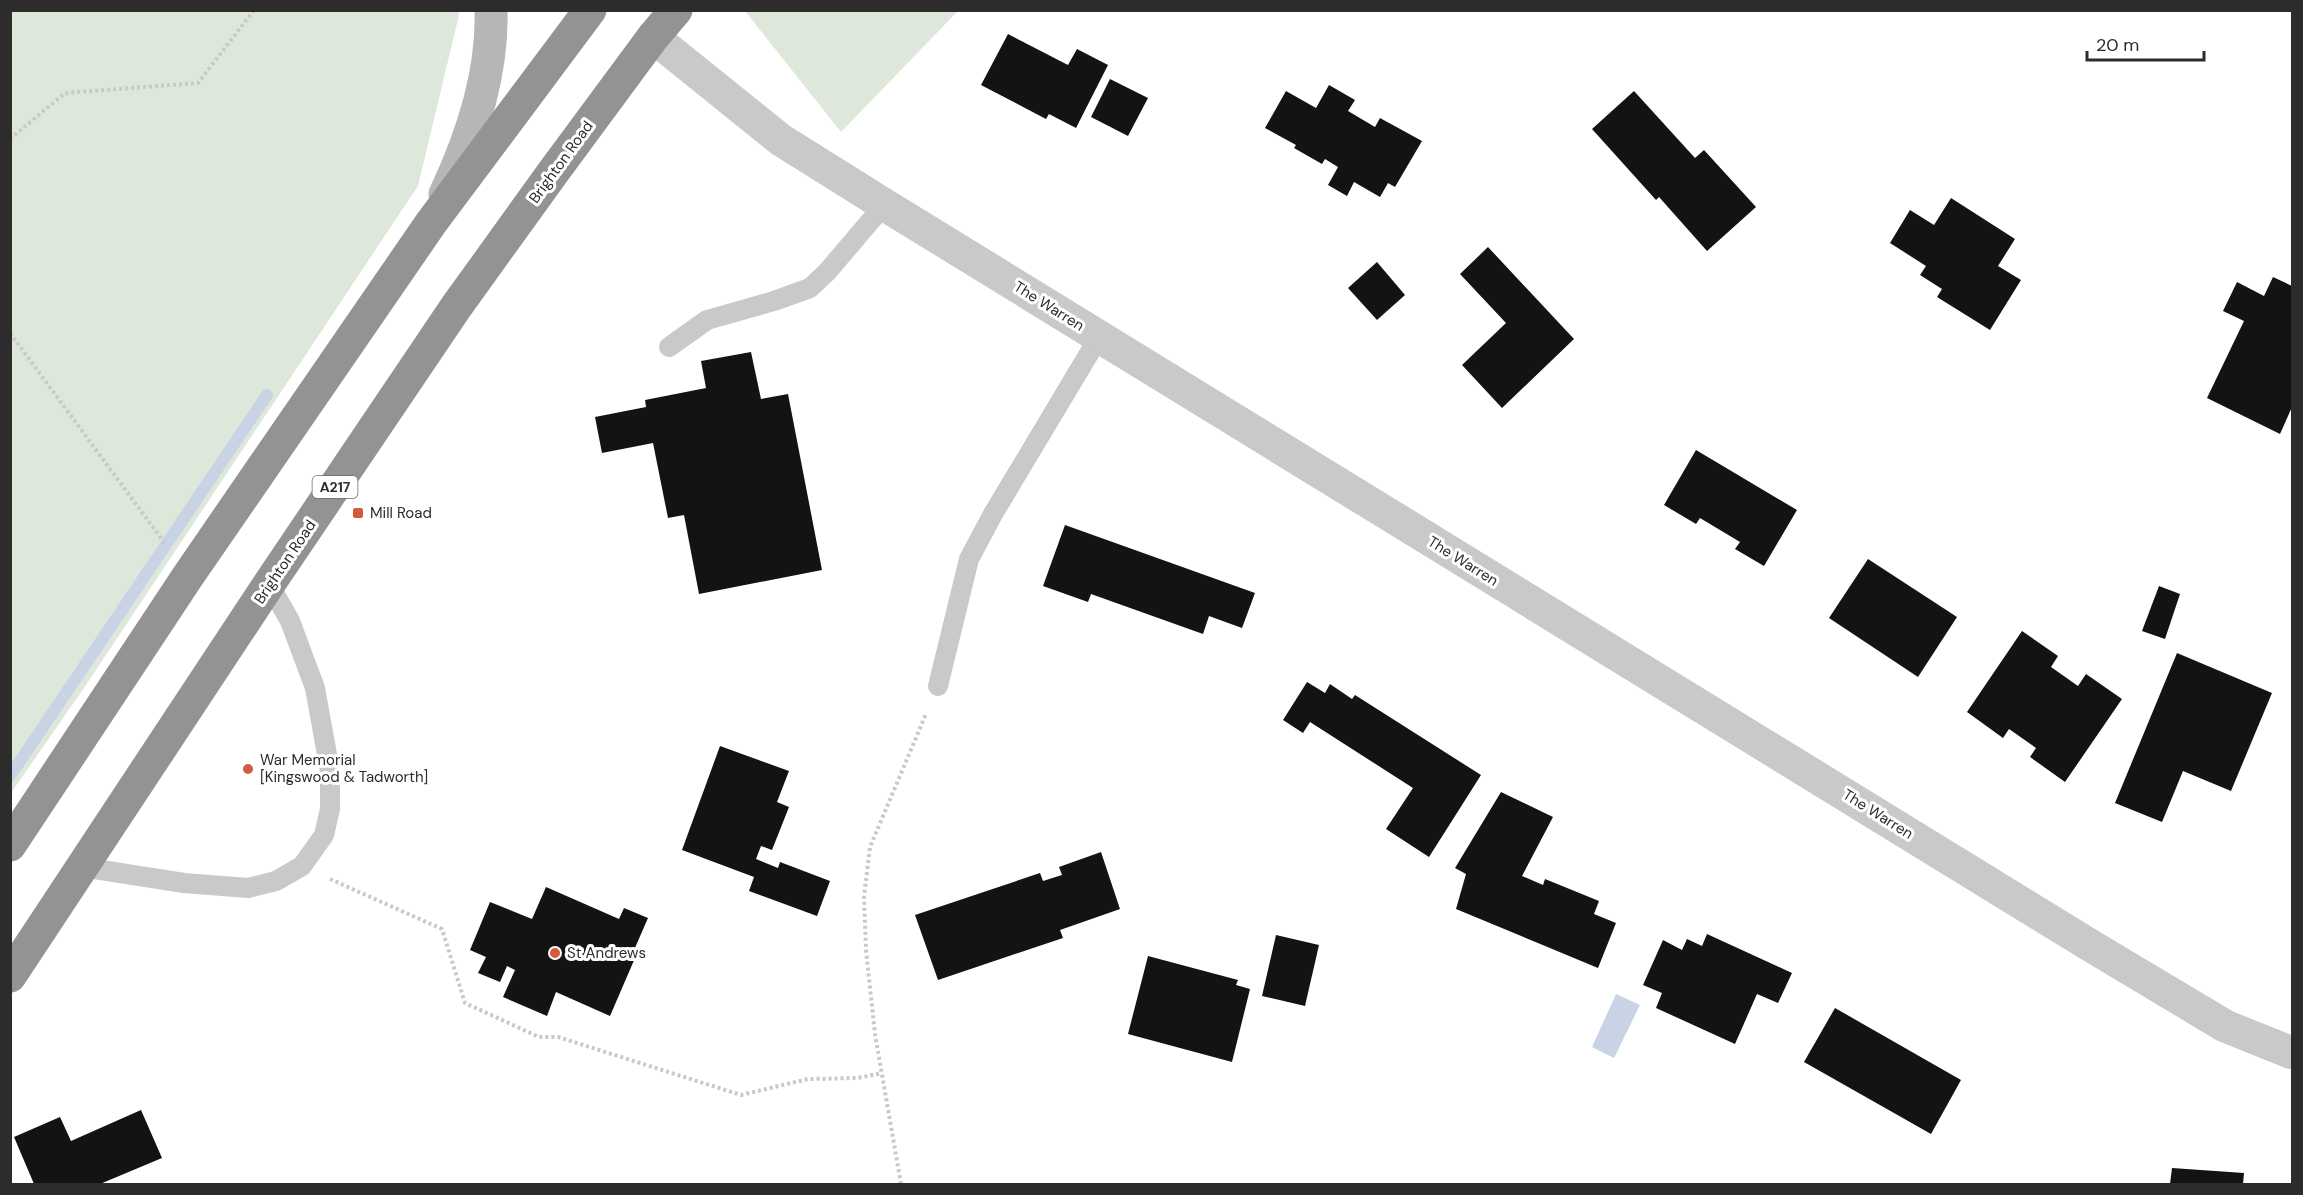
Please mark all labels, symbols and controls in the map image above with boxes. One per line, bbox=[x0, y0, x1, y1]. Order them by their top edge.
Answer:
scale bar bbox=[2087, 24, 2204, 62]
text: 20 m bbox=[2096, 33, 2139, 57]
street label: Brighton Road bbox=[524, 117, 598, 207]
street label: The Warren bbox=[1010, 276, 1088, 336]
road number: A217 bbox=[312, 476, 358, 498]
place label: Mill Road bbox=[370, 503, 432, 523]
marker: Mill Road bbox=[351, 506, 365, 520]
street label: Brighton Road bbox=[250, 516, 320, 608]
street label: The Warren bbox=[1424, 531, 1502, 591]
place label: War Memorial [Kingswood & Tadworth] bbox=[260, 750, 428, 787]
marker: War Memorial [Kingswood & Tadworth] bbox=[241, 762, 255, 776]
street label: The Warren bbox=[1839, 784, 1917, 844]
place label: St Andrews bbox=[567, 943, 646, 963]
marker: St Andrews bbox=[548, 946, 562, 960]

